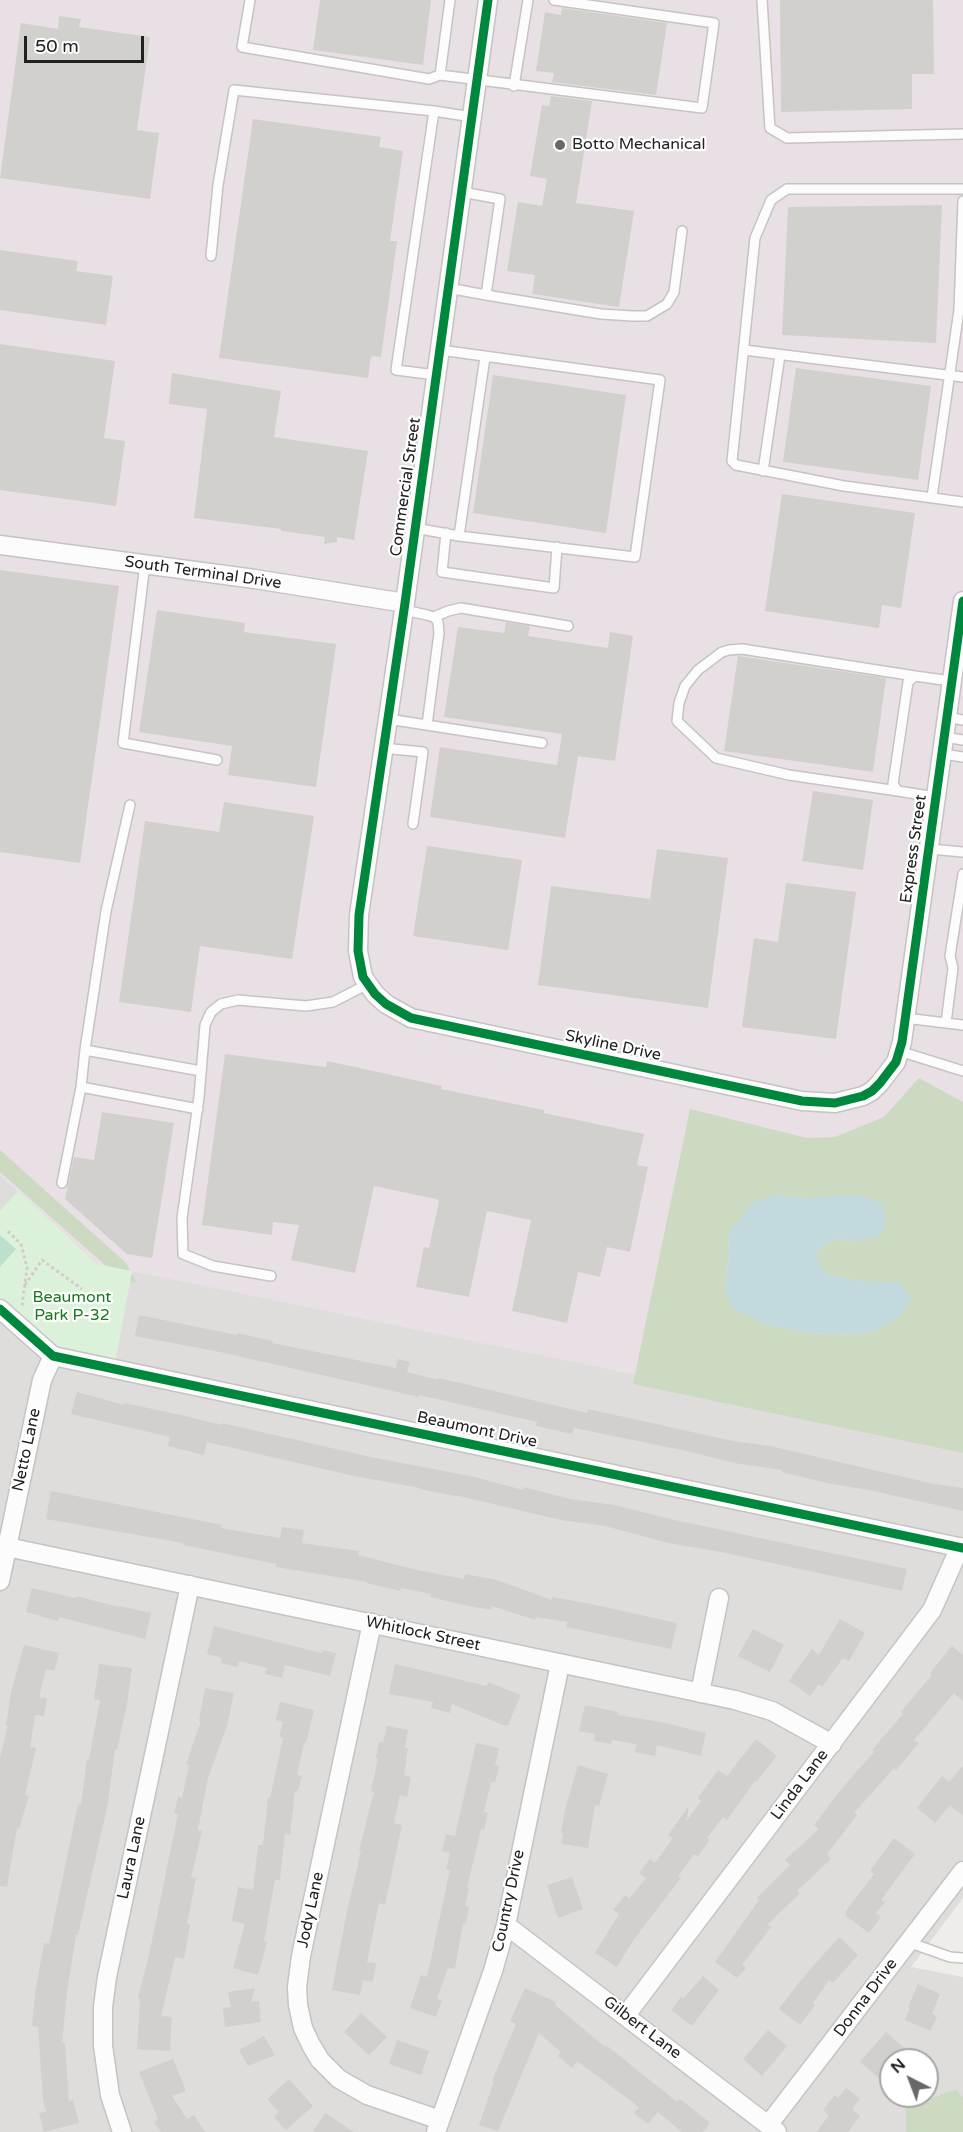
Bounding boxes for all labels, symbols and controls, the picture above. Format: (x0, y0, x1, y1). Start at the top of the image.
scale bar (27, 24, 147, 62)
text: 50 m (35, 35, 79, 57)
place label: Botto Mechanical (572, 135, 705, 155)
marker: Botto Mechanical (553, 138, 567, 152)
street label: Commercial Street (387, 416, 425, 558)
street label: South Terminal Drive (123, 552, 283, 594)
street label: Express Street (897, 794, 931, 904)
street label: Skyline Drive (563, 1026, 663, 1066)
park label: Beaumont Park P-32 (33, 1288, 111, 1326)
street label: Netto Lane (9, 1407, 45, 1493)
street label: Beaumont Drive (415, 1408, 539, 1452)
street label: Whitlock Street (364, 1612, 482, 1656)
street label: Linda Lane (767, 1746, 833, 1824)
street label: Laura Lane (114, 1815, 150, 1901)
street label: Country Drive (489, 1848, 529, 1954)
street label: Jody Lane (294, 1870, 328, 1950)
street label: Donna Drive (830, 1955, 902, 2041)
street label: Gilbert Lane (599, 1992, 685, 2064)
north arrow (879, 2048, 939, 2108)
text: N (887, 2054, 910, 2078)

